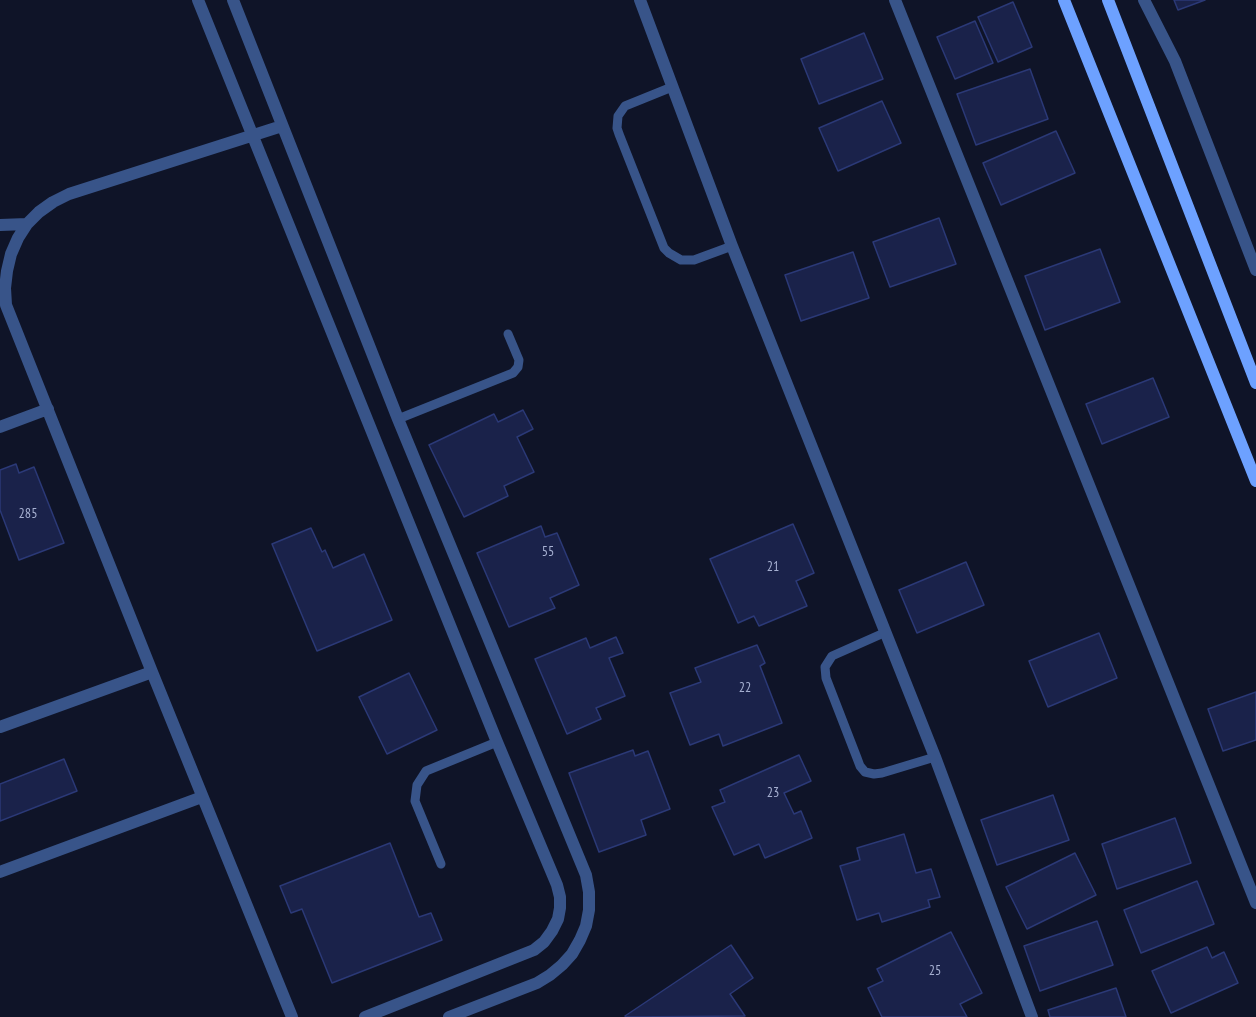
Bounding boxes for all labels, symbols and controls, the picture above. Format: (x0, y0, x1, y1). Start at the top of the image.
house number: 285 (19, 506, 37, 522)
house number: 55 (542, 544, 554, 560)
house number: 21 (767, 559, 779, 575)
house number: 22 (739, 680, 751, 696)
house number: 23 (767, 785, 779, 801)
house number: 25 (929, 963, 941, 979)

